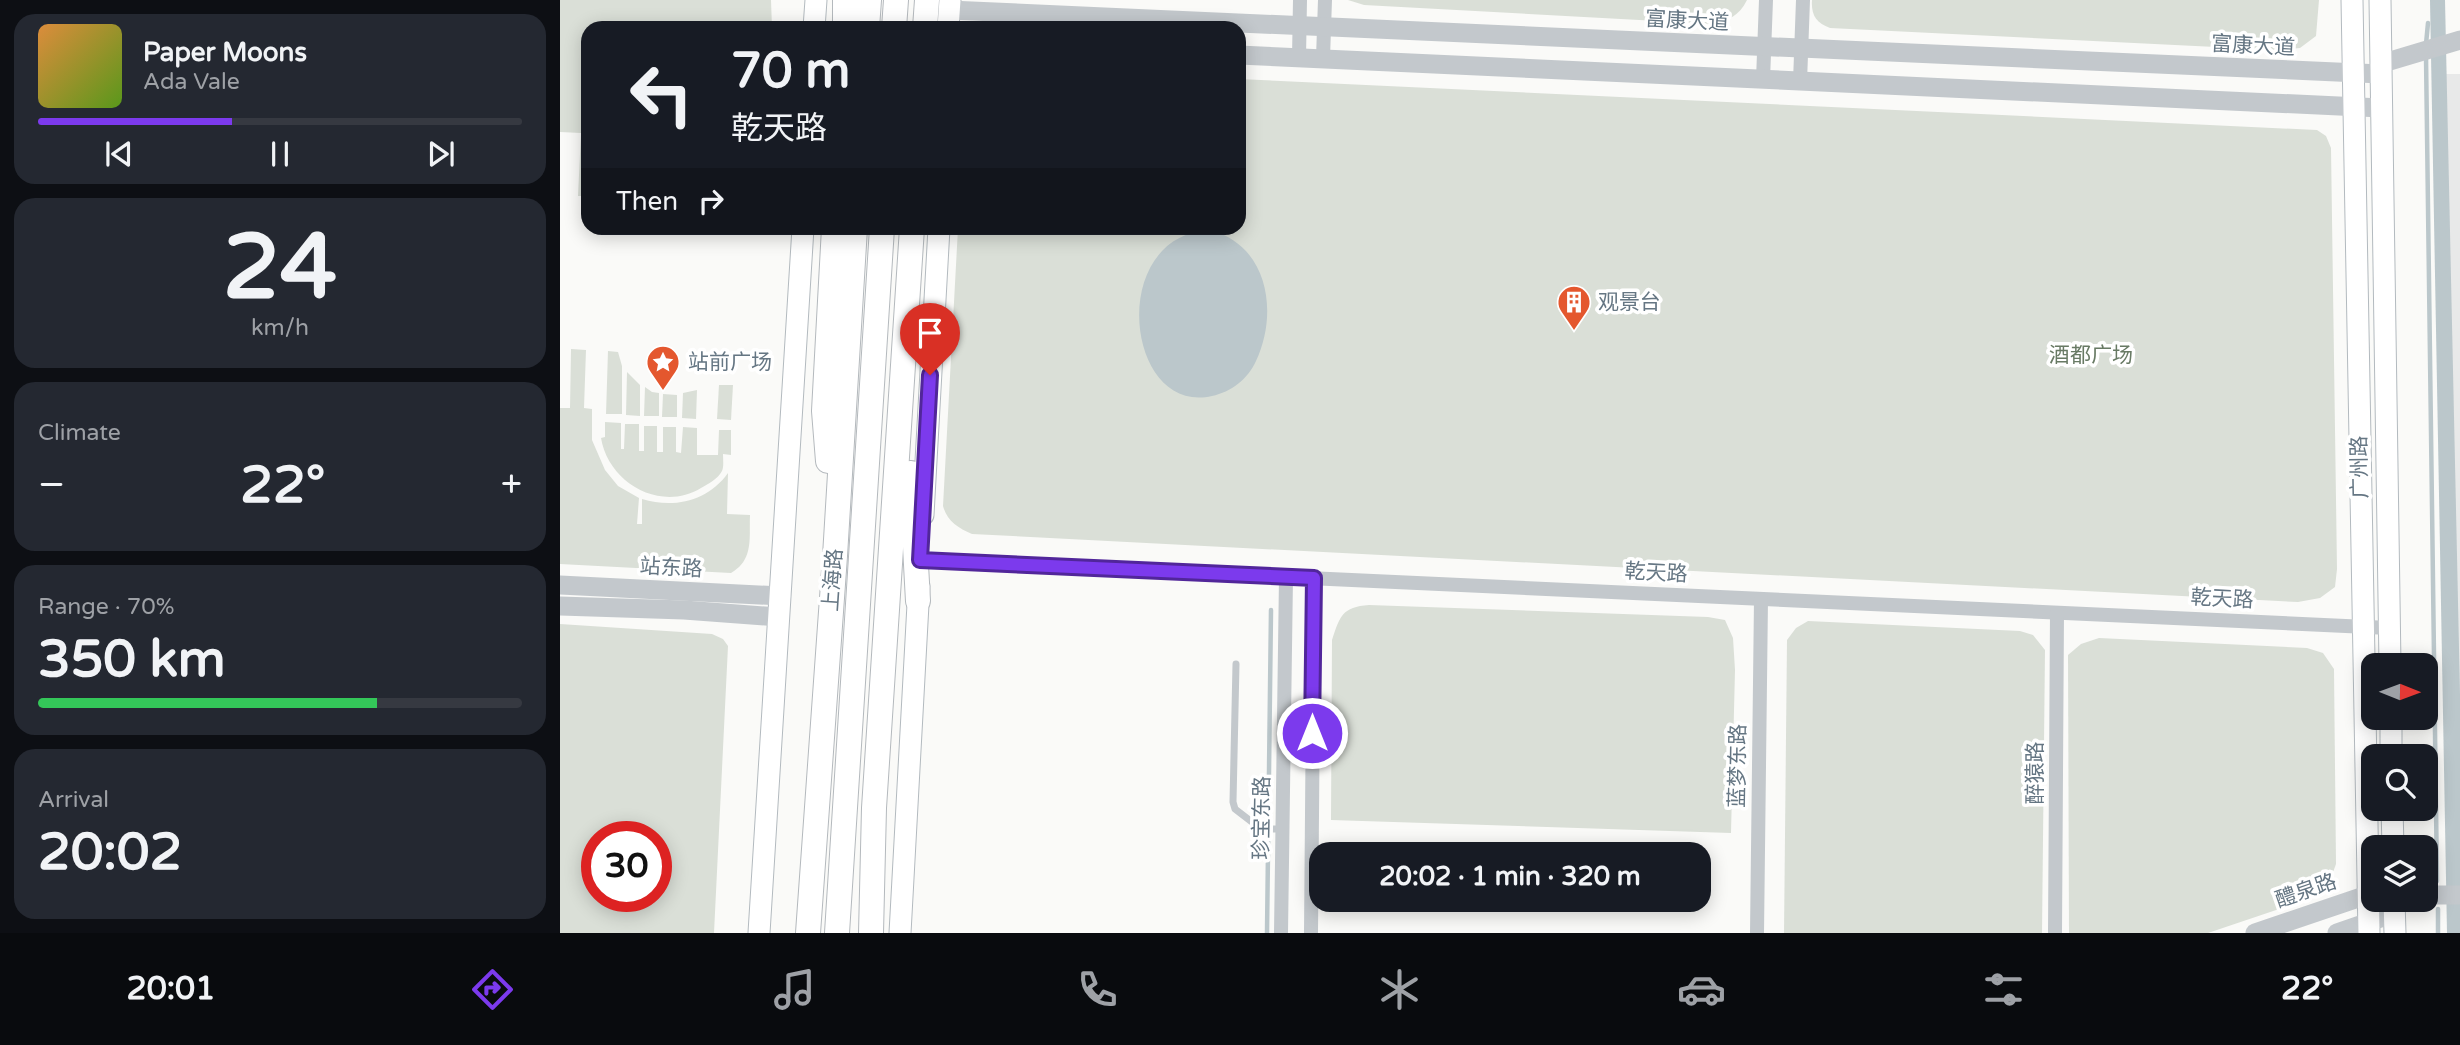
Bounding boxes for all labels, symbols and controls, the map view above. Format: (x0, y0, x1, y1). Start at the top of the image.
street label: 富康大道 (1644, 6, 1730, 36)
street label: 富康大道 (2210, 31, 2296, 61)
text: Paper Moons (143, 37, 307, 68)
text: 70 m (731, 42, 850, 101)
icon: left (616, 49, 707, 140)
text: Ada Vale (143, 68, 240, 96)
text: 乾天路 (731, 110, 827, 148)
icon: previous (100, 135, 138, 173)
icon: pause (261, 135, 299, 173)
icon: next (422, 135, 460, 173)
icon: right (692, 182, 730, 220)
text: Then (616, 186, 678, 217)
text: 24 (223, 213, 337, 323)
building icon: 观景台 (1555, 283, 1593, 332)
place label: 观景台 (1598, 290, 1661, 315)
pin (900, 303, 960, 375)
text: km/h (251, 314, 309, 342)
icon: arrive (911, 314, 949, 352)
place icon: 站前广场 (644, 343, 682, 392)
park label: 酒都广场 (2049, 343, 2133, 368)
place label: 站前广场 (688, 350, 772, 375)
text: Climate (38, 419, 121, 447)
street label: 广州路 (2347, 435, 2373, 499)
text: 22° (240, 454, 325, 517)
text: − (38, 462, 65, 508)
text: + (501, 462, 522, 508)
street label: 上海路 (818, 548, 848, 612)
street label: 站东路 (639, 554, 703, 582)
street label: 乾天路 (1624, 559, 1688, 587)
street label: 乾天路 (2190, 585, 2254, 613)
text: Range · 70% (38, 593, 174, 621)
text: 350 km (38, 628, 226, 691)
north arrow (2361, 653, 2438, 730)
map controls (2361, 653, 2438, 912)
position arrow (1275, 696, 1349, 770)
street label: 蓝梦东路 (1725, 724, 1751, 808)
street label: 醉猿路 (2023, 742, 2048, 805)
button: search (2361, 744, 2438, 821)
street label: 珍宝东路 (1249, 776, 1275, 860)
text: Arrival (38, 786, 109, 814)
text: 20:02 (38, 821, 182, 884)
speed limit sign: 30 (581, 821, 672, 912)
button: layers (2361, 835, 2438, 912)
text: 20:02 · 1 min · 320 m (1379, 861, 1641, 892)
street label: 醴泉路 (2272, 869, 2340, 913)
icon: directions (468, 965, 517, 1014)
icon: music (770, 965, 819, 1014)
icon: phone (1073, 965, 1122, 1014)
icon: climate (1375, 965, 1424, 1014)
icon: car (1677, 965, 1726, 1014)
icon: filters (1979, 965, 2028, 1014)
text: 20:01 (127, 970, 215, 1008)
text: 22° (2281, 970, 2333, 1008)

